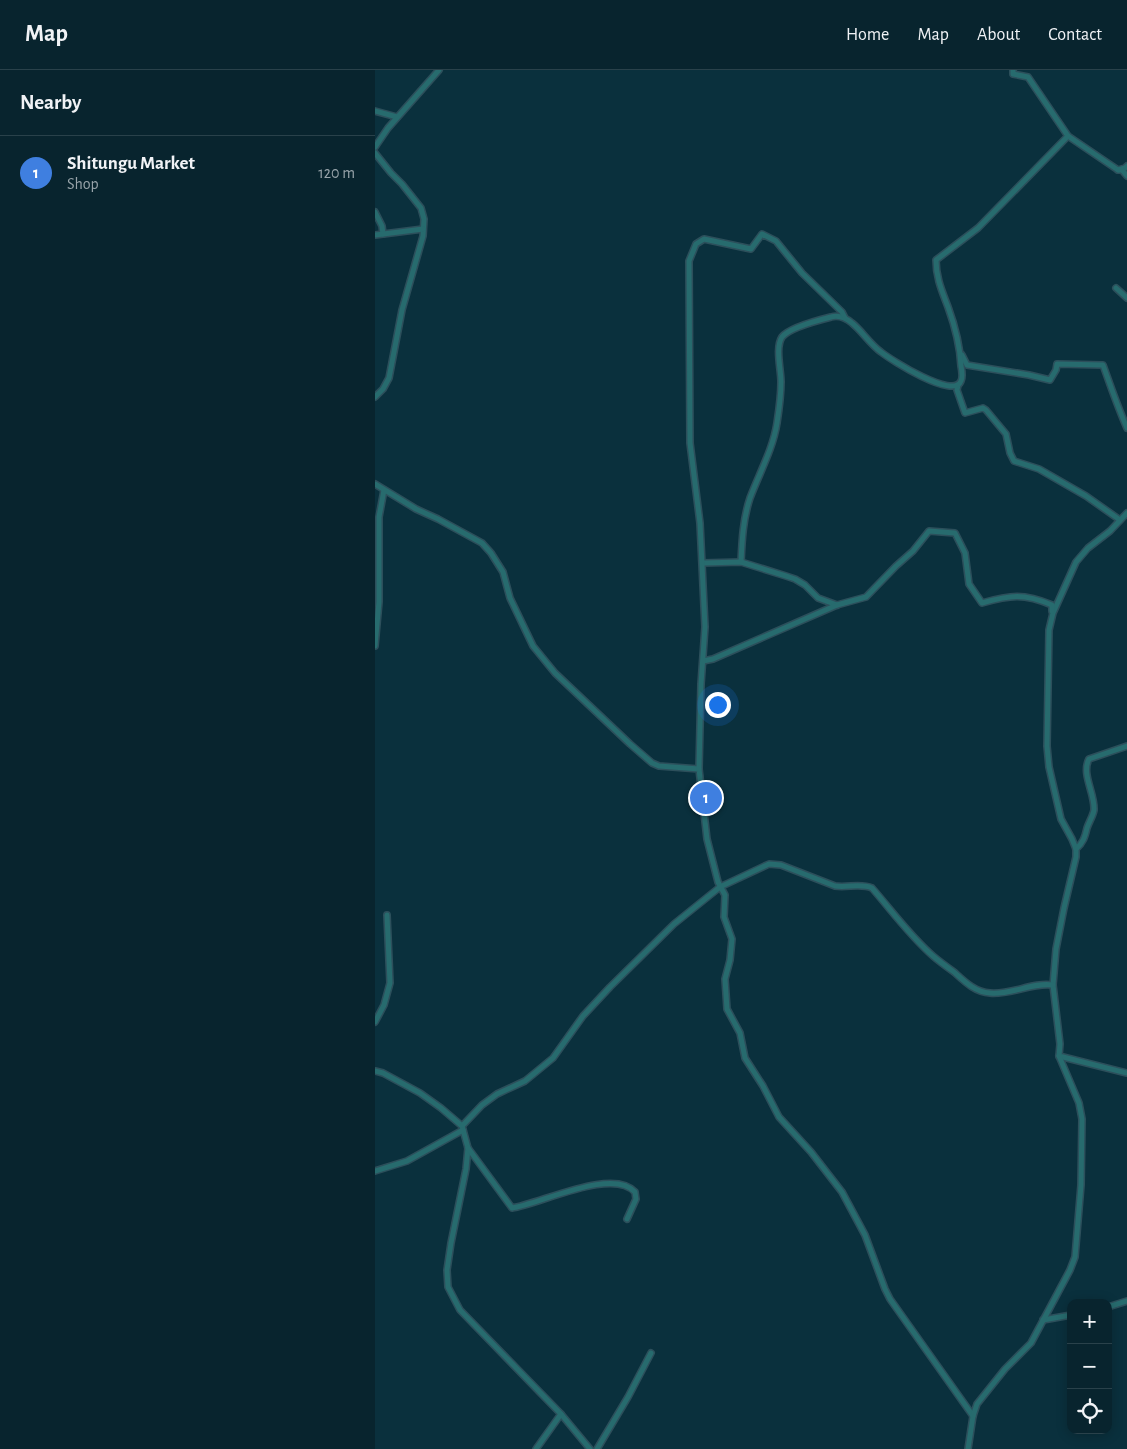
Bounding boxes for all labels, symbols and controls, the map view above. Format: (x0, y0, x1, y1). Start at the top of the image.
text: Map (25, 22, 68, 46)
text: Home (846, 26, 889, 44)
text: Map (917, 26, 949, 44)
text: About (977, 26, 1020, 44)
text: Contact (1048, 26, 1102, 44)
text: Nearby (20, 92, 81, 113)
text: Shitungu Market (67, 154, 195, 173)
text: 1 (33, 165, 39, 181)
text: 120 m (318, 165, 355, 181)
text: Shop (67, 176, 99, 192)
your location (705, 692, 731, 718)
pin: 1 (690, 779, 722, 817)
map controls (1067, 1299, 1112, 1434)
button: + (1067, 1299, 1112, 1344)
button: − (1067, 1344, 1112, 1389)
button: locate (1067, 1389, 1112, 1434)

